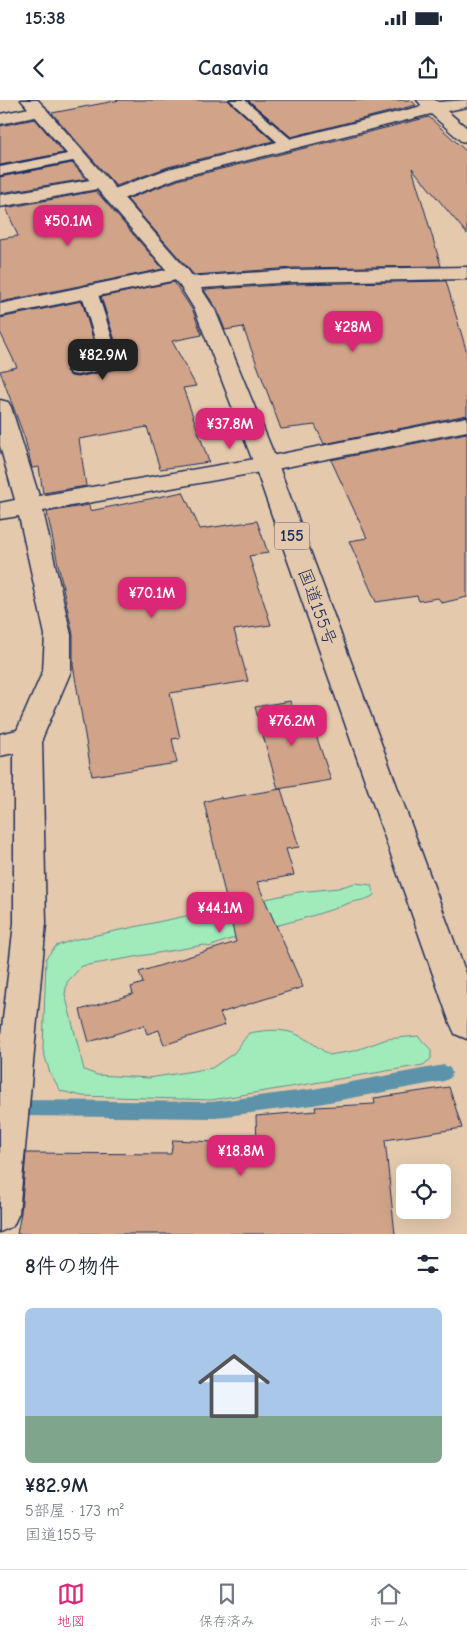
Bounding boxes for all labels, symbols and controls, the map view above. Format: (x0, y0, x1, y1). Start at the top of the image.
text: 15:38 (25, 7, 66, 29)
icon: back (25, 54, 53, 82)
icon: share (414, 54, 442, 82)
text: Casavia (198, 55, 269, 81)
pin: ¥50.1M (27, 204, 109, 247)
text: ¥50.1M (44, 212, 92, 230)
pin: ¥28M (323, 310, 383, 353)
text: ¥28M (335, 318, 371, 336)
pin: ¥82.9M (62, 338, 144, 381)
text: ¥82.9M (79, 346, 127, 364)
pin: ¥37.8M (189, 408, 271, 450)
text: ¥37.8M (207, 415, 253, 433)
road number: 155 (274, 522, 310, 550)
street label: 国道155号 (293, 566, 341, 648)
pin: ¥70.1M (111, 576, 193, 619)
text: ¥70.1M (129, 584, 175, 602)
pin: ¥76.2M (251, 704, 333, 747)
text: ¥76.2M (269, 712, 315, 730)
pin: ¥44.1M (179, 892, 261, 934)
text: ¥44.1M (198, 899, 242, 917)
pin: ¥18.8M (200, 1134, 282, 1177)
text: ¥18.8M (218, 1142, 264, 1160)
map controls (396, 1164, 451, 1219)
button: locate (396, 1164, 451, 1219)
icon: filters (414, 1250, 442, 1278)
text: 8件の物件 (25, 1254, 120, 1278)
icon: home (189, 1341, 279, 1431)
text: ¥82.9M (25, 1473, 88, 1497)
text: 5部屋 · 173 m² (25, 1502, 124, 1520)
text: 国道155号 (25, 1526, 97, 1544)
tab: 地図 (57, 1580, 85, 1630)
tab: 保存済み (199, 1580, 255, 1630)
tab: ホーム (369, 1580, 410, 1630)

